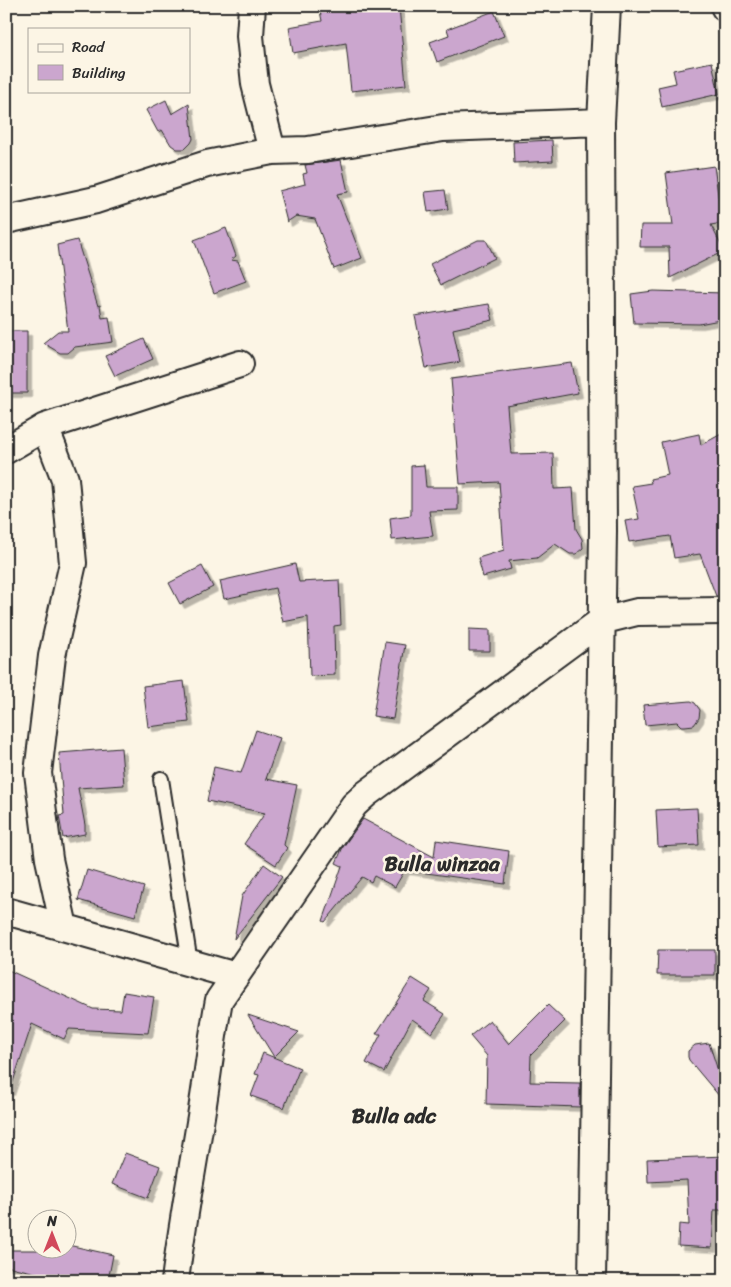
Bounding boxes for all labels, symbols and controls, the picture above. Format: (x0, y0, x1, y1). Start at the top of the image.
legend (28, 28, 190, 92)
text: Road (72, 34, 105, 60)
text: Building (72, 60, 126, 86)
district label: Bulla winzaa (384, 845, 501, 883)
district label: Bulla adc (352, 1097, 437, 1135)
text: N (46, 1209, 57, 1234)
north arrow (28, 1210, 78, 1260)

